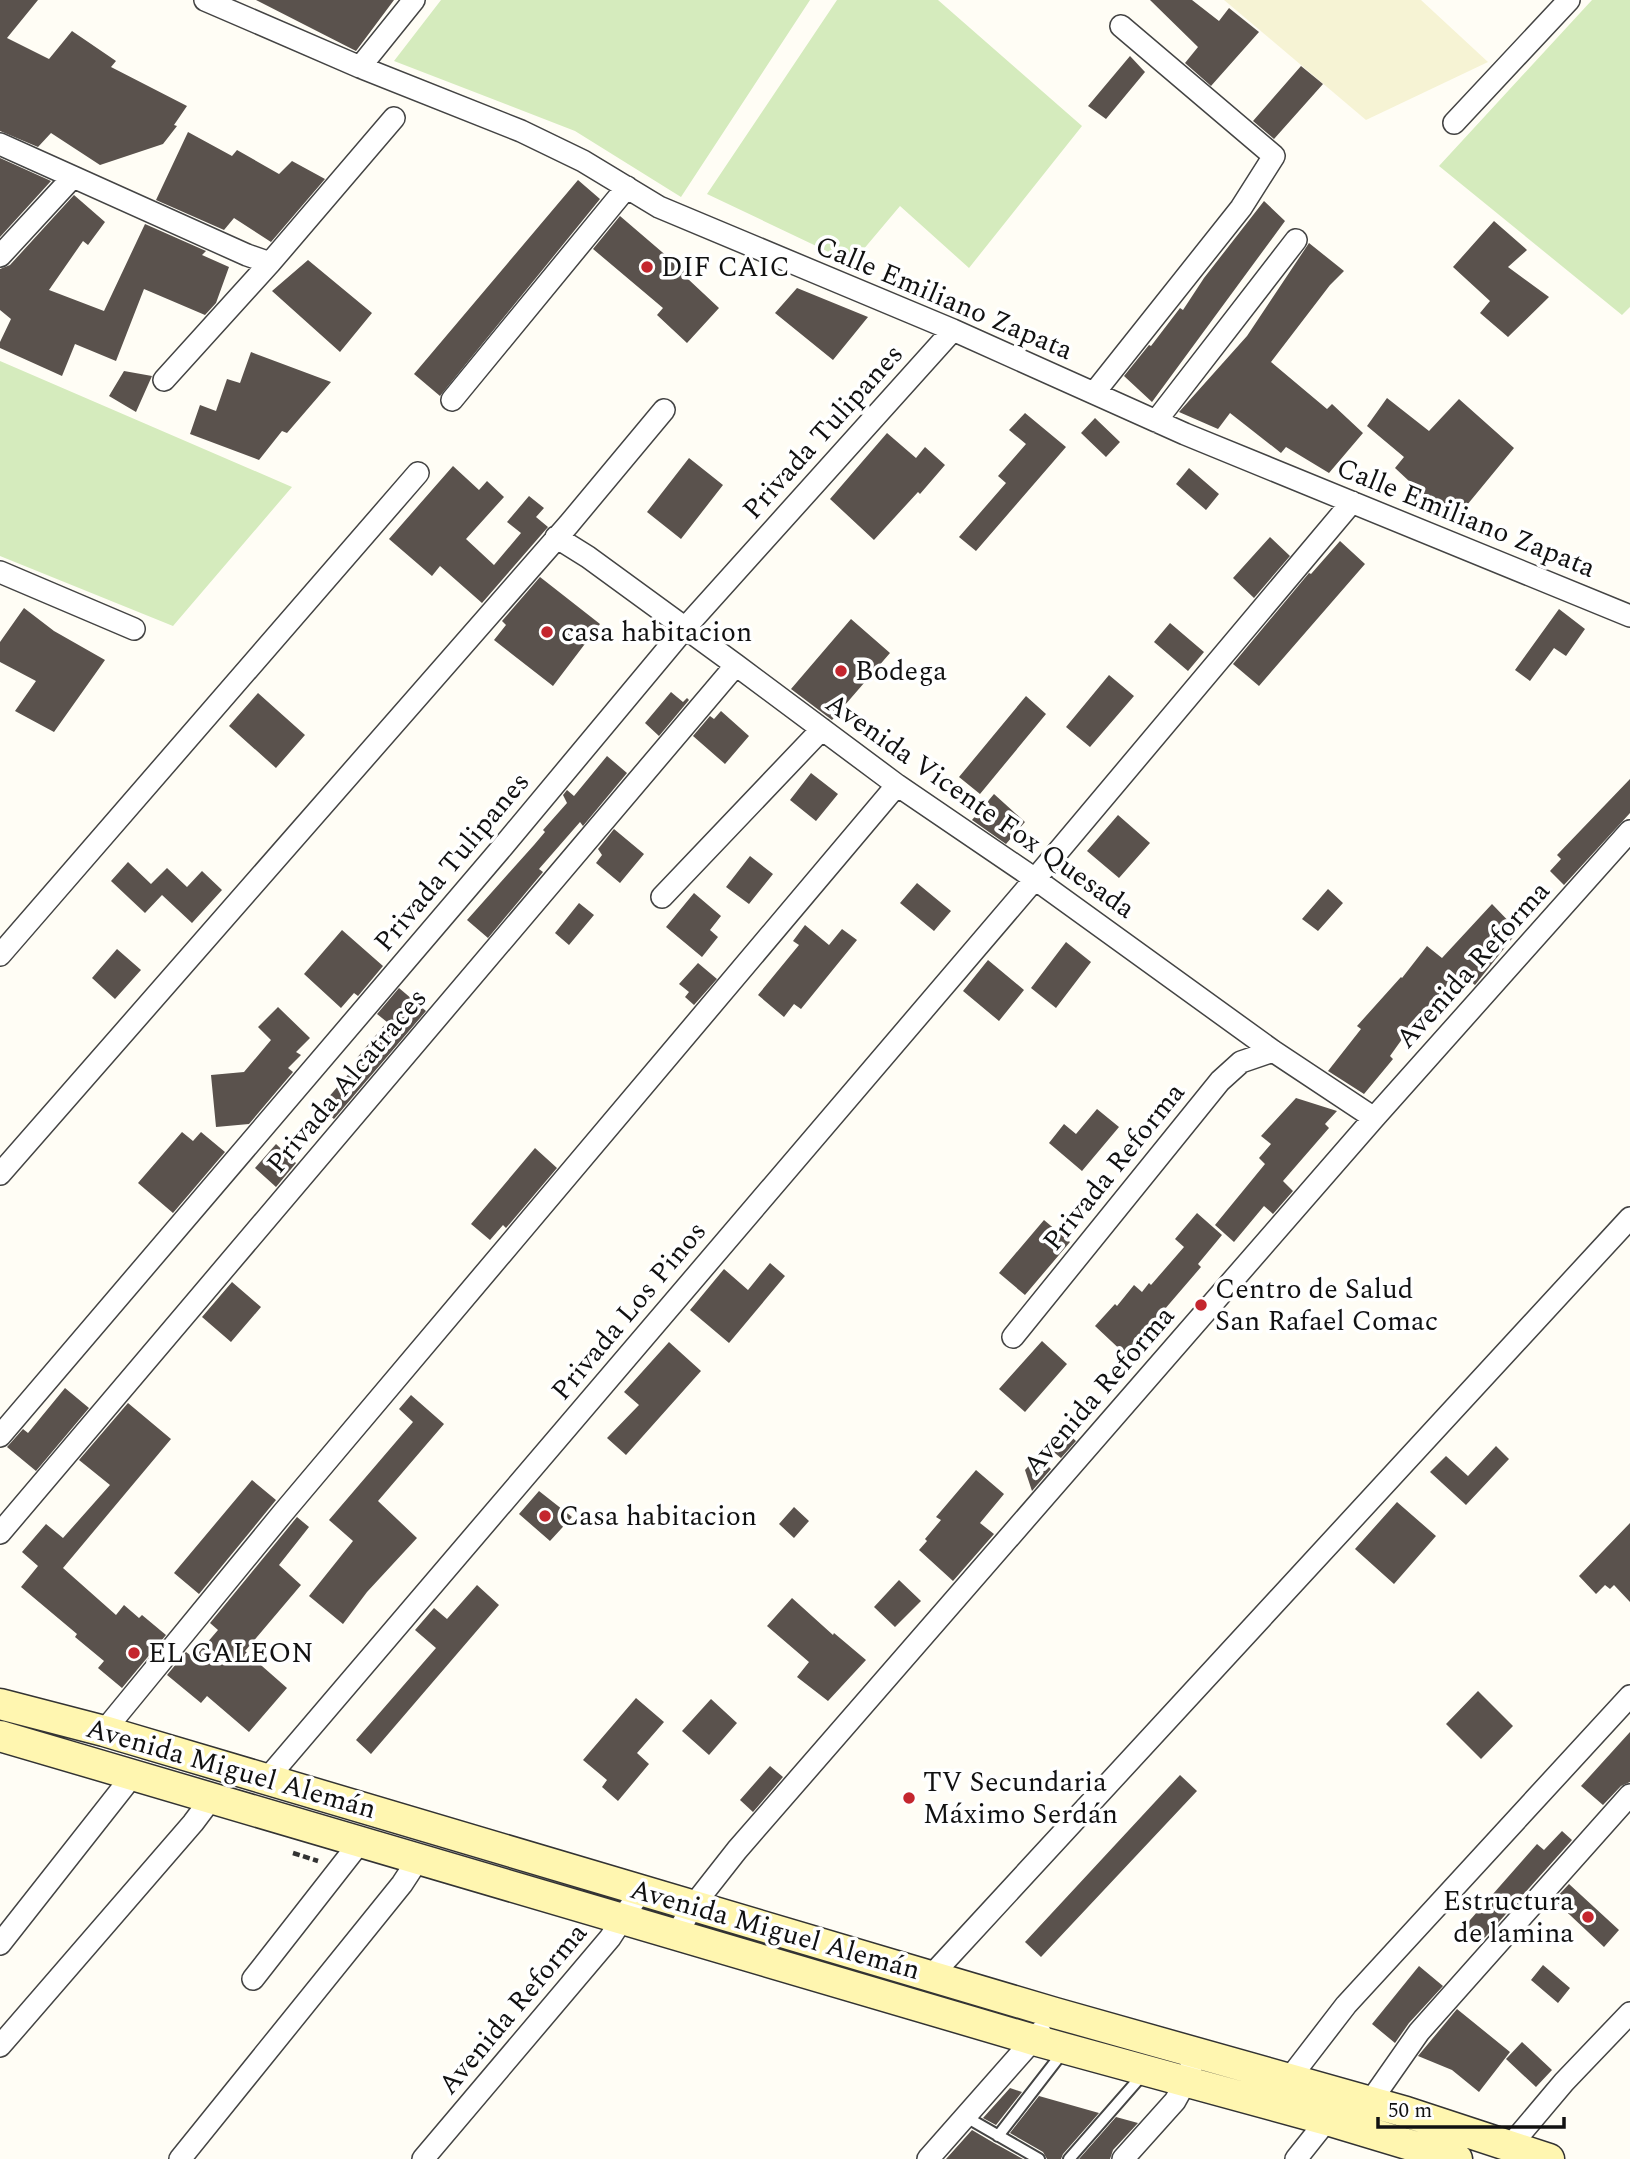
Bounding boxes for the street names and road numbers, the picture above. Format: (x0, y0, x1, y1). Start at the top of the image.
street label: Calle Emiliano Zapata (809, 224, 1080, 372)
street label: Privada Tulipanes (732, 334, 914, 530)
street label: Calle Emiliano Zapata (1330, 446, 1602, 590)
street label: Avenida Vicente Fox Quesada (816, 682, 1144, 930)
street label: Privada Tulipanes (364, 762, 540, 962)
street label: Avenida Reforma (1386, 871, 1561, 1059)
street label: Privada Alcatraces (256, 979, 438, 1183)
street label: Privada Reforma (1032, 1073, 1196, 1261)
street label: Privada Los Pinos (541, 1212, 717, 1410)
street label: Avenida Reforma (1013, 1296, 1186, 1486)
street label: Avenida Miguel Alemán (81, 1707, 381, 1831)
street label: Avenida Miguel Alemán (625, 1868, 925, 1992)
street label: Avenida Reforma (428, 1913, 598, 2105)

